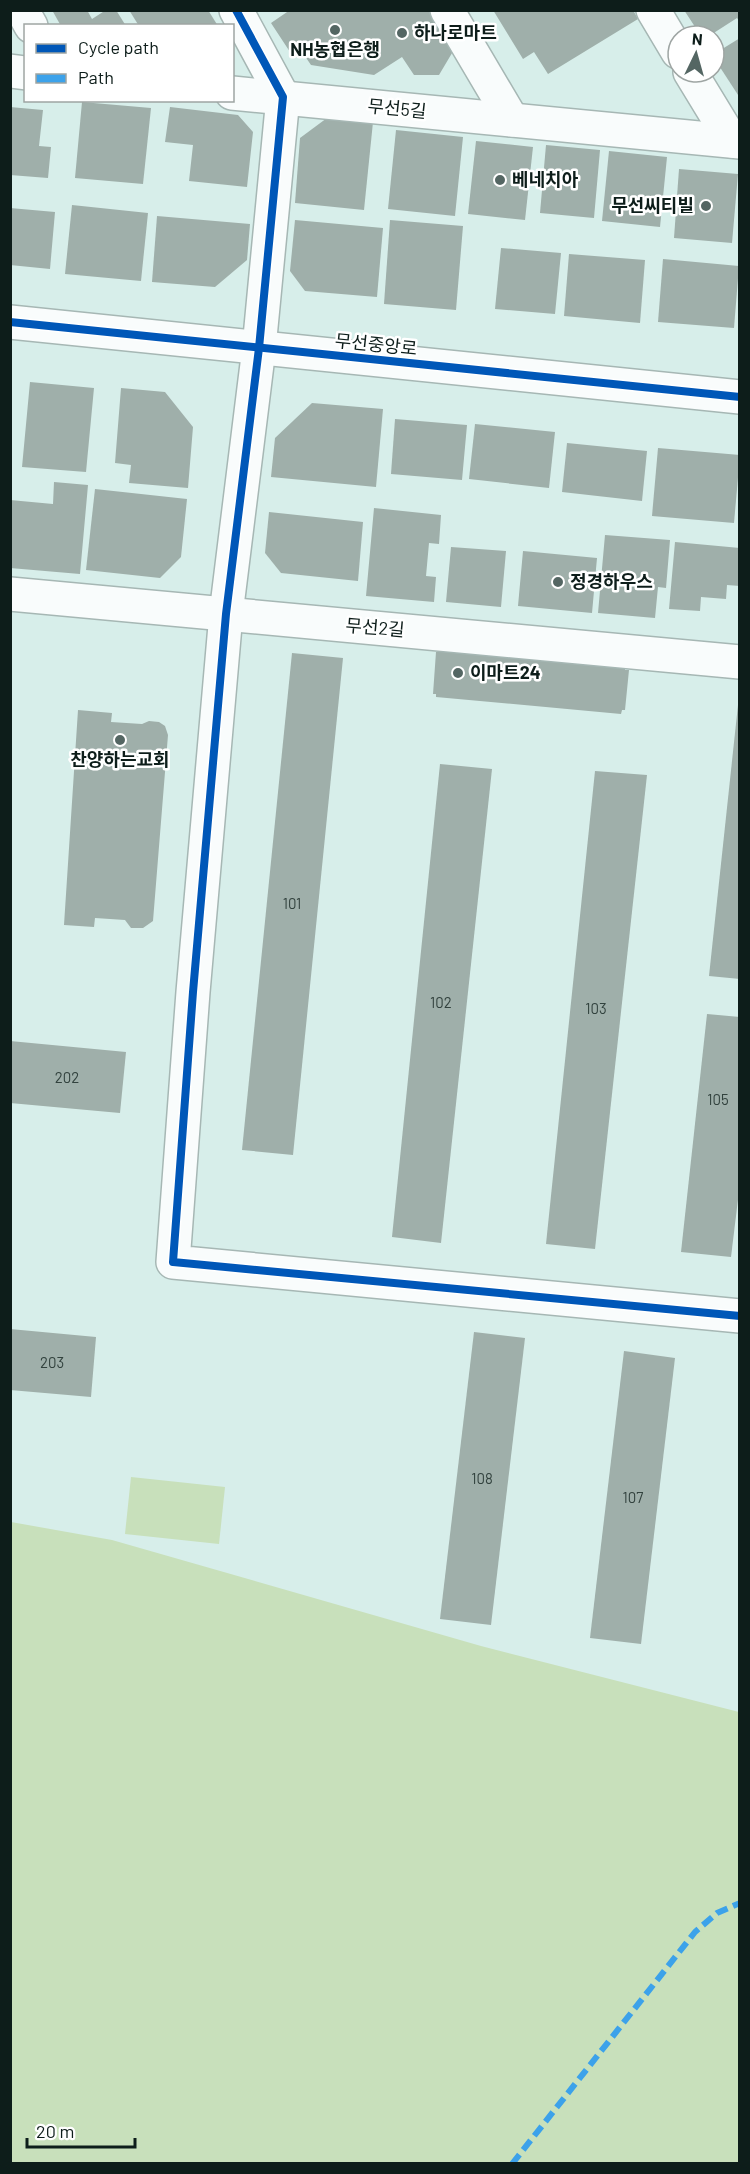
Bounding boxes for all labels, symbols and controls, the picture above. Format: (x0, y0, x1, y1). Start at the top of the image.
place label: 하나로마트 (414, 21, 497, 43)
marker: NH농협은행 (328, 23, 342, 37)
legend (24, 24, 234, 102)
north arrow (666, 24, 726, 84)
marker: 하나로마트 (395, 26, 409, 40)
text: N (691, 29, 703, 48)
text: Cycle path (78, 36, 159, 58)
place label: NH농협은행 (290, 38, 380, 60)
text: Path (78, 66, 114, 88)
street label: 무선5길 (367, 94, 428, 122)
place label: 베네치아 (512, 168, 579, 190)
marker: 베네치아 (493, 173, 507, 187)
place label: 무선씨티빌 (611, 194, 694, 216)
marker: 무선씨티빌 (699, 199, 713, 213)
street label: 무선중앙로 (334, 329, 418, 359)
place label: 정경하우스 (570, 570, 653, 592)
marker: 정경하우스 (551, 575, 565, 589)
street label: 무선2길 (345, 613, 406, 641)
place label: 이마트24 (470, 661, 541, 683)
marker: 이마트24 (451, 666, 465, 680)
marker: 찬양하는교회 (113, 733, 127, 747)
place label: 찬양하는교회 (70, 748, 170, 770)
house number: 101 (283, 894, 301, 912)
house number: 102 (430, 993, 452, 1011)
house number: 103 (585, 999, 607, 1017)
house number: 202 (55, 1068, 79, 1086)
house number: 105 (707, 1090, 729, 1108)
house number: 203 (40, 1353, 64, 1371)
house number: 108 (471, 1469, 493, 1487)
house number: 107 (623, 1488, 643, 1506)
scale bar (27, 2111, 135, 2149)
text: 20 m (36, 2120, 74, 2142)

